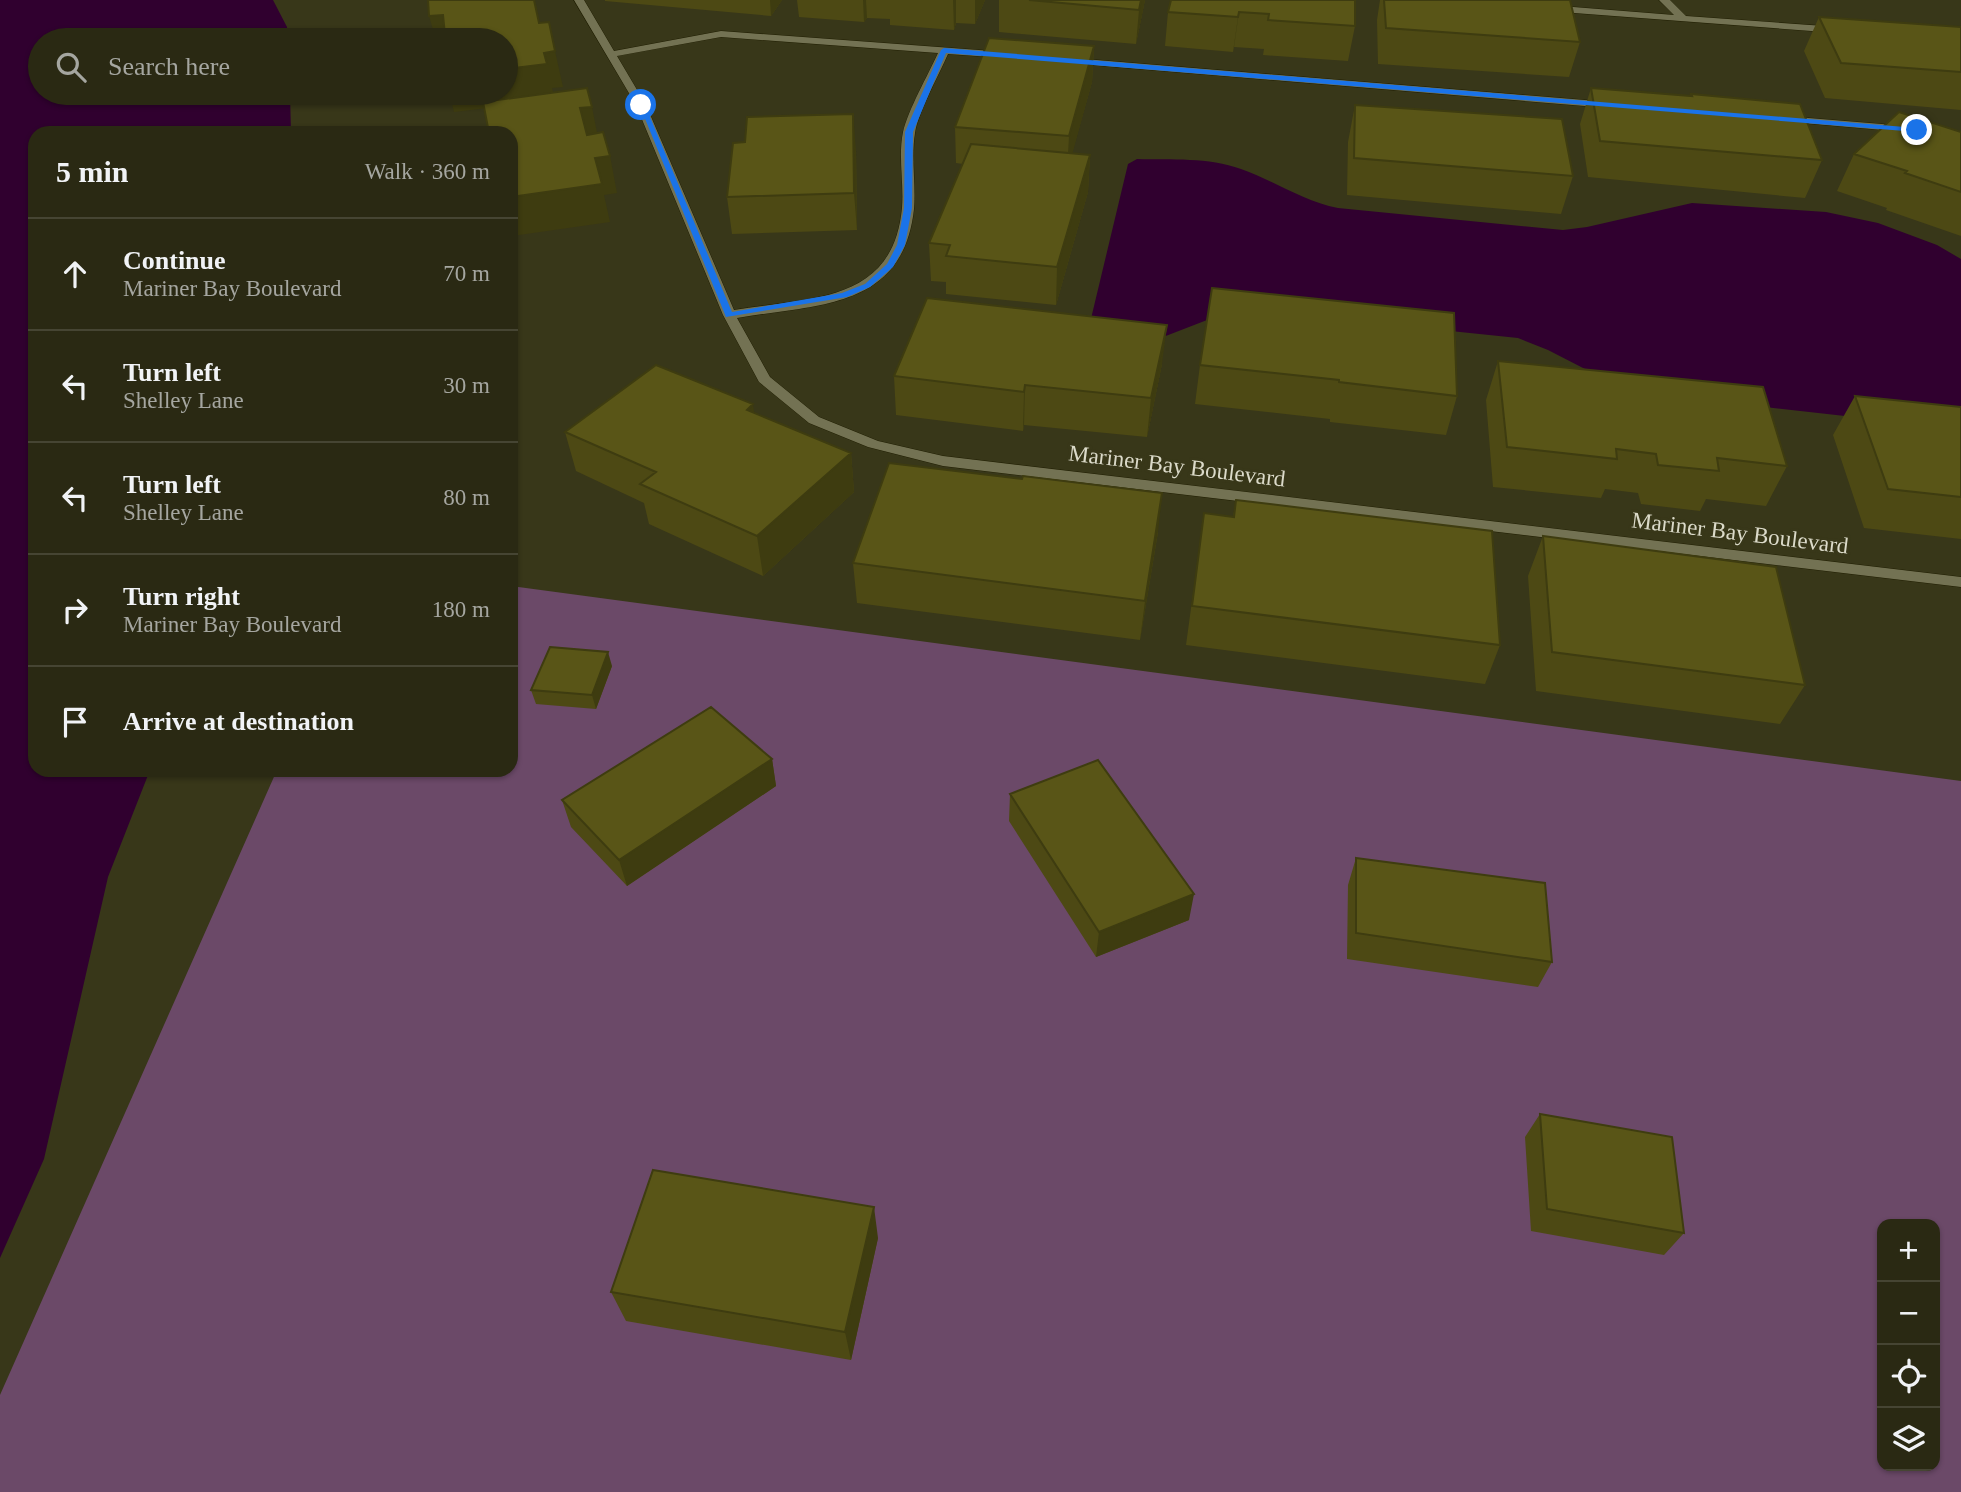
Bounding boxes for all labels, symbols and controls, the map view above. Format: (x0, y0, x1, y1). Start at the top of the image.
search box (28, 28, 518, 105)
icon: search (52, 48, 90, 86)
text: Search here (108, 52, 230, 81)
route start (625, 89, 656, 120)
route end (1901, 114, 1932, 145)
text: 5 min (56, 155, 129, 188)
text: Walk · 360 m (365, 159, 490, 184)
text: Continue (123, 246, 226, 275)
icon: ahead (56, 255, 94, 293)
text: 70 m (443, 261, 490, 286)
text: Mariner Bay Boulevard (123, 276, 341, 301)
text: Turn left (123, 358, 221, 387)
icon: left (56, 367, 94, 405)
text: 30 m (443, 373, 490, 398)
text: Shelley Lane (123, 388, 244, 413)
street label: Mariner Bay Boulevard (1067, 440, 1287, 492)
text: Turn left (123, 470, 221, 499)
icon: left (56, 479, 94, 517)
text: 80 m (443, 485, 490, 510)
text: Shelley Lane (123, 500, 244, 525)
street label: Mariner Bay Boulevard (1630, 507, 1850, 559)
text: Turn right (123, 582, 240, 611)
icon: right (56, 591, 94, 629)
text: 180 m (432, 597, 490, 622)
text: Mariner Bay Boulevard (123, 612, 341, 637)
icon: arrive (56, 703, 94, 741)
text: Arrive at destination (123, 707, 354, 736)
map controls (1877, 1219, 1940, 1471)
button: + (1877, 1219, 1940, 1282)
button: − (1877, 1282, 1940, 1345)
button: locate (1877, 1345, 1940, 1408)
button: layers (1877, 1408, 1940, 1471)

